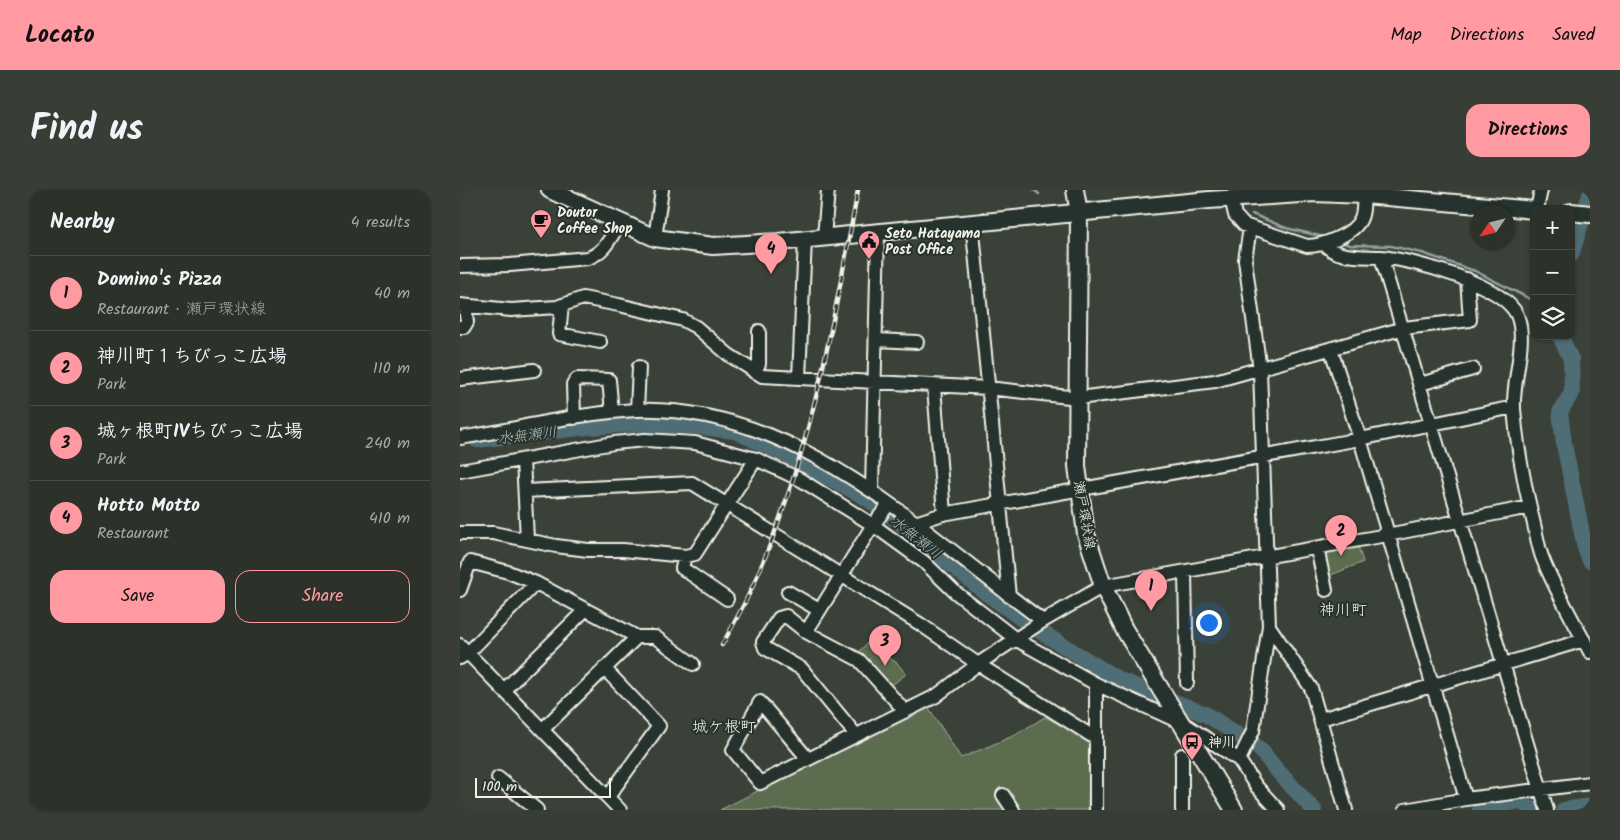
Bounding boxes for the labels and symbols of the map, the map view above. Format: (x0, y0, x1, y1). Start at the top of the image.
place label: Doutor Coffee Shop (557, 202, 633, 240)
north arrow (1470, 205, 1515, 250)
cafe icon: Doutor Coffee Shop (529, 208, 553, 239)
place label: Seto Hatayama Post Office (885, 223, 980, 261)
public building icon: Seto Hatayama Post Office (857, 229, 881, 260)
pin: 4 (755, 233, 787, 274)
water label: 水無瀬川 (496, 420, 558, 452)
street label: 瀬戸環状線 (1067, 479, 1101, 552)
water label: 水無瀬川 (884, 510, 946, 566)
pin: 2 (1325, 515, 1357, 556)
pin: 1 (1135, 570, 1167, 611)
district label: 神川町 (1319, 598, 1367, 623)
your location (1196, 610, 1222, 636)
pin: 3 (869, 625, 901, 666)
district label: 城ケ根町 (692, 715, 756, 740)
bus stop icon: 神川 (1180, 730, 1204, 761)
place label: 神川 (1208, 732, 1236, 754)
scale bar (475, 775, 611, 798)

